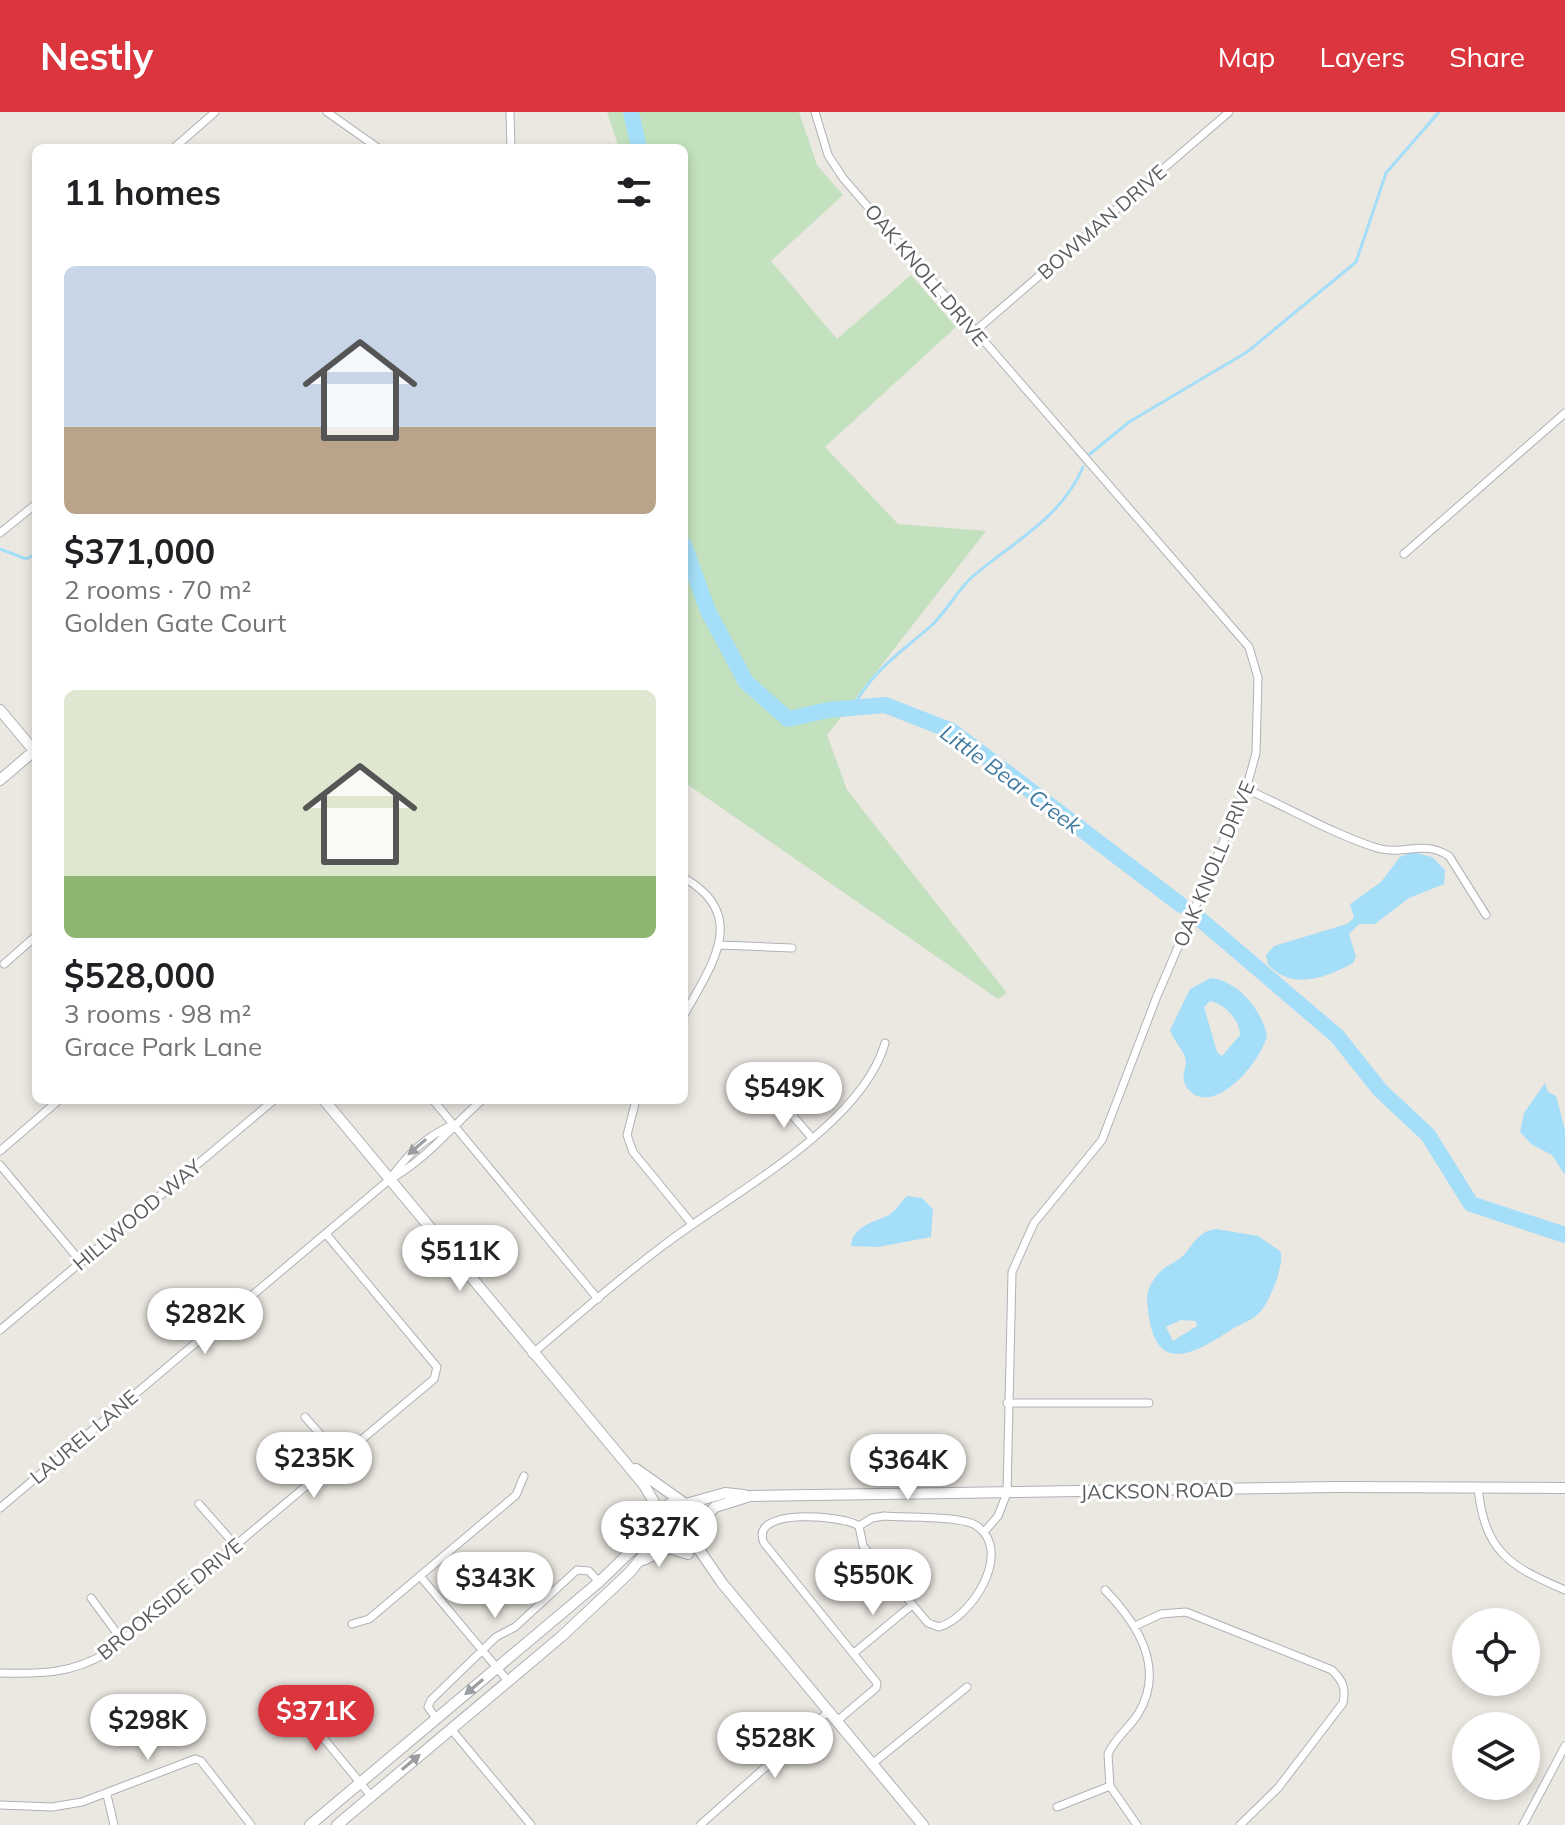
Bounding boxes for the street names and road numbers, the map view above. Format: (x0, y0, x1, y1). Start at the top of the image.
street label: BOWMAN DRIVE (1032, 159, 1171, 284)
street label: OAK KNOLL DRIVE (860, 199, 993, 351)
street label: OAK KNOLL DRIVE (1167, 777, 1260, 950)
street label: HILLWOOD WAY (67, 1153, 207, 1276)
street label: LAUREL LANE (25, 1384, 143, 1489)
street label: JACKSON ROAD (1080, 1477, 1234, 1504)
street label: BROOKSIDE DRIVE (92, 1532, 247, 1665)

